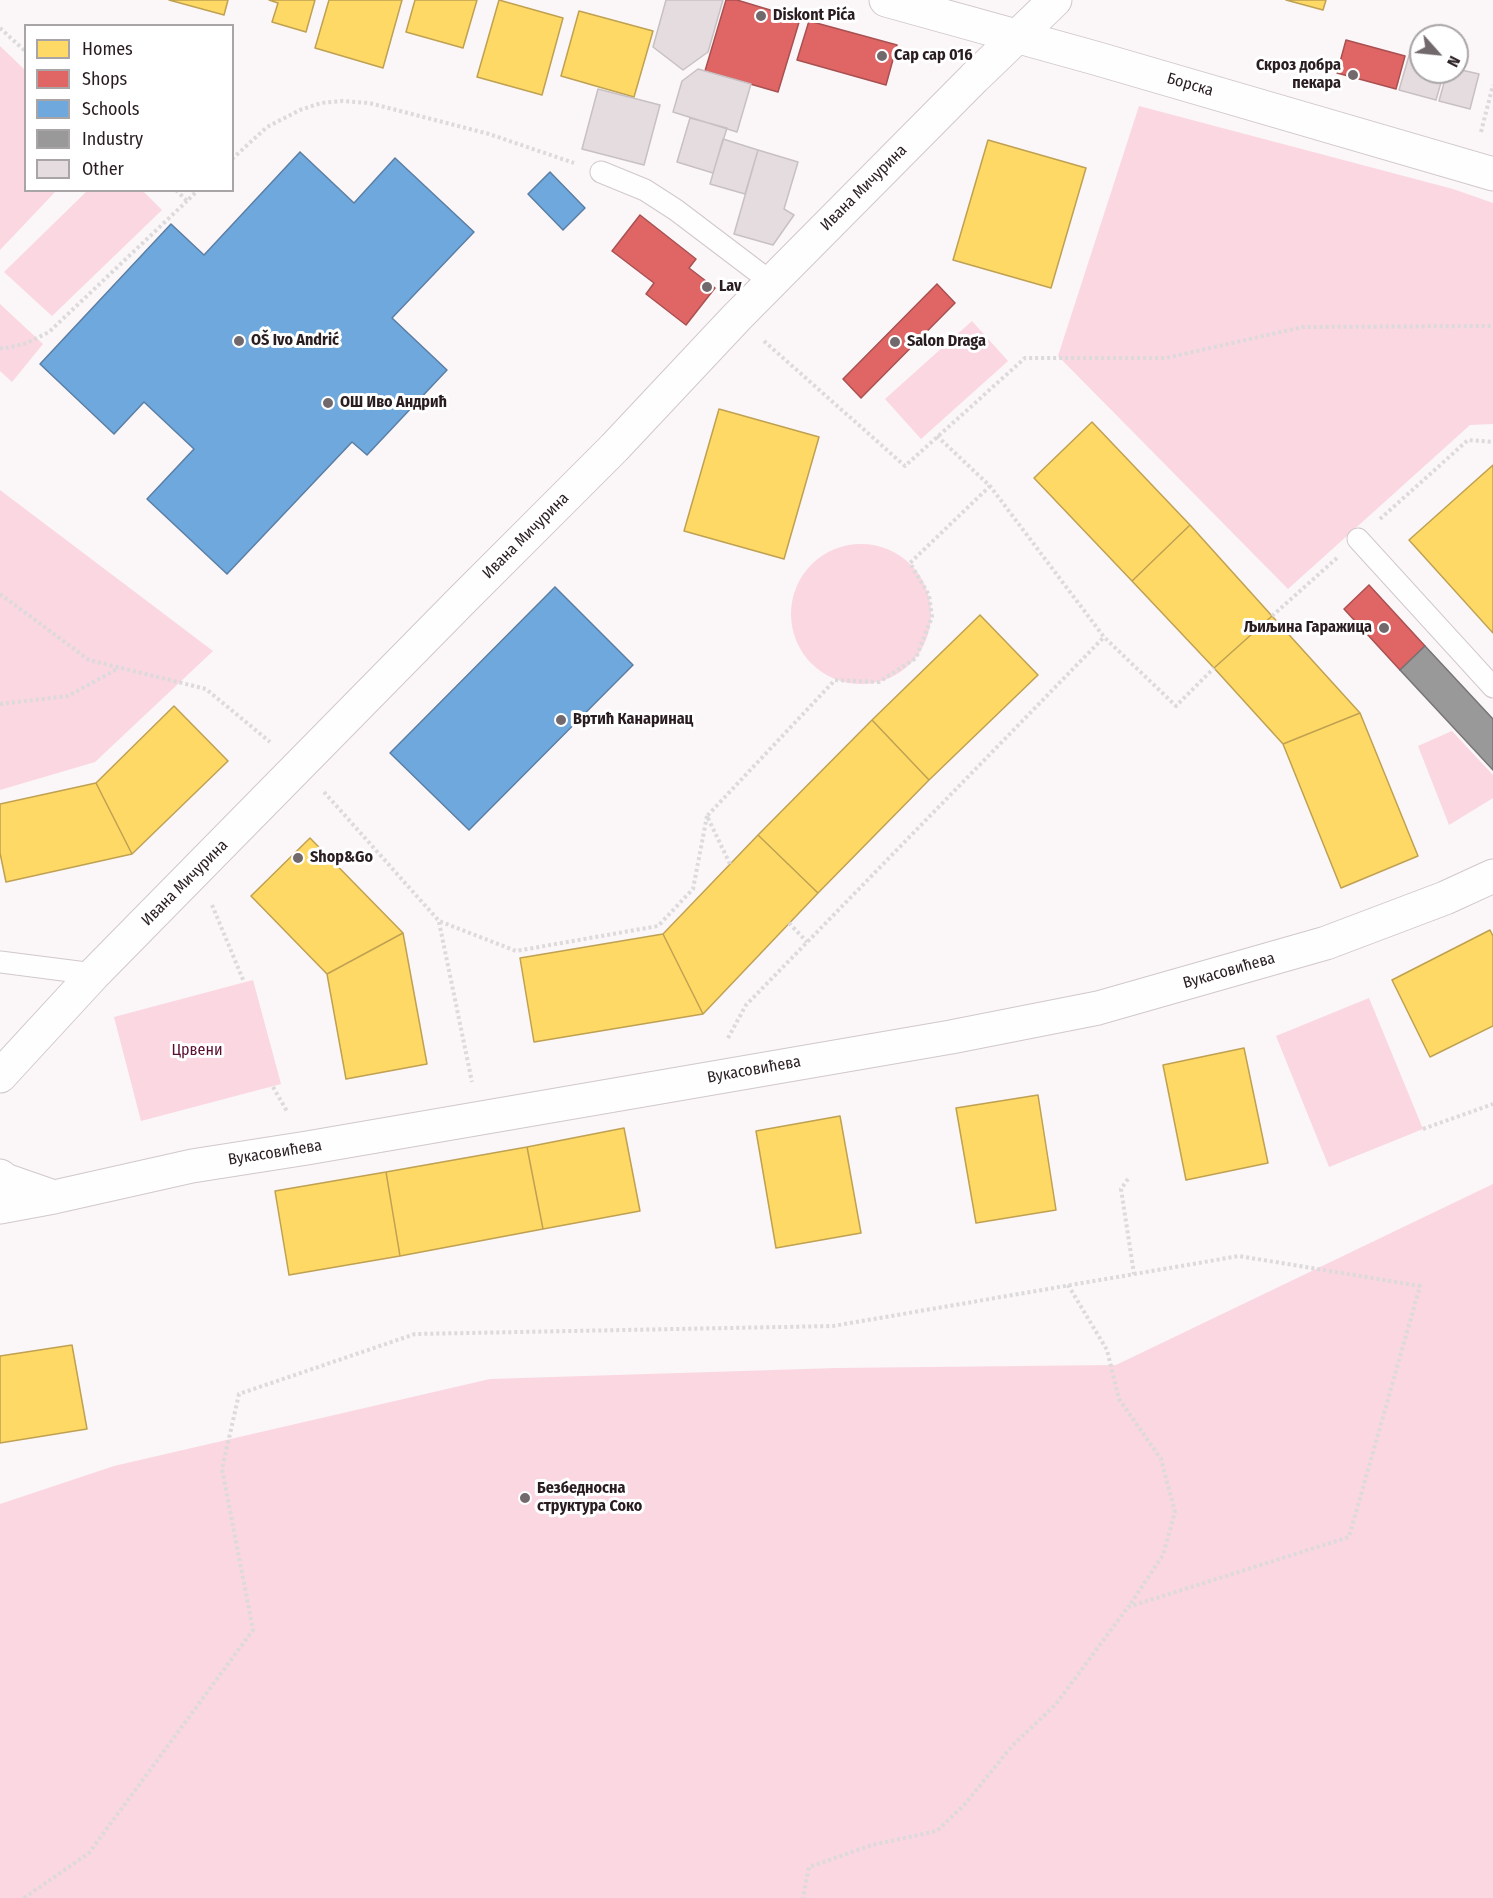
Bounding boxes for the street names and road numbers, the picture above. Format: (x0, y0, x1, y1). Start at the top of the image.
street label: Борска (1165, 69, 1215, 101)
street label: Ивана Мичурина (817, 141, 911, 235)
street label: Ивана Мичурина (479, 489, 573, 583)
street label: Ивана Мичурина (138, 836, 232, 930)
street label: Вукасовићева (1181, 949, 1277, 993)
street label: Вукасовићева (706, 1052, 802, 1088)
street label: Вукасовићева (227, 1136, 323, 1170)

